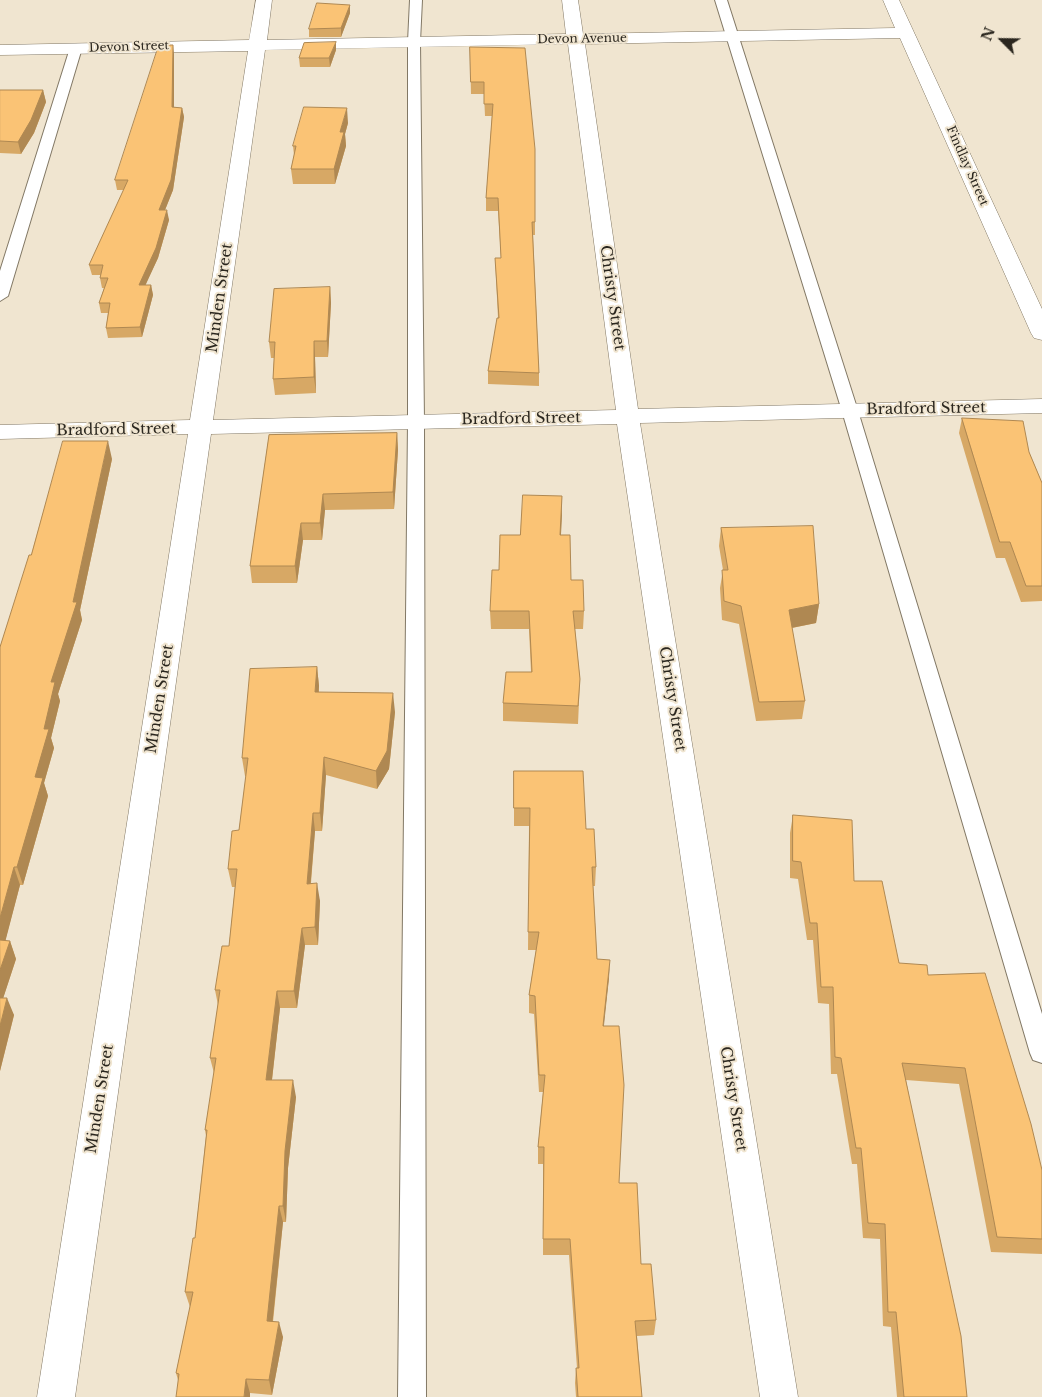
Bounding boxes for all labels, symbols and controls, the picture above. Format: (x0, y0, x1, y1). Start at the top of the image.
north arrow (977, 15, 1027, 65)
text: N (977, 25, 999, 44)
street label: Devon Avenue (537, 31, 627, 47)
street label: Devon Street (89, 38, 169, 56)
street label: Findlay Street (943, 124, 991, 208)
street label: Minden Street (203, 242, 237, 354)
street label: Christy Street (596, 244, 628, 352)
street label: Bradford Street (866, 399, 986, 419)
street label: Bradford Street (461, 409, 581, 429)
street label: Bradford Street (56, 420, 176, 440)
street label: Minden Street (142, 643, 178, 755)
street label: Christy Street (655, 645, 689, 753)
street label: Minden Street (82, 1043, 118, 1155)
street label: Christy Street (716, 1045, 750, 1153)

